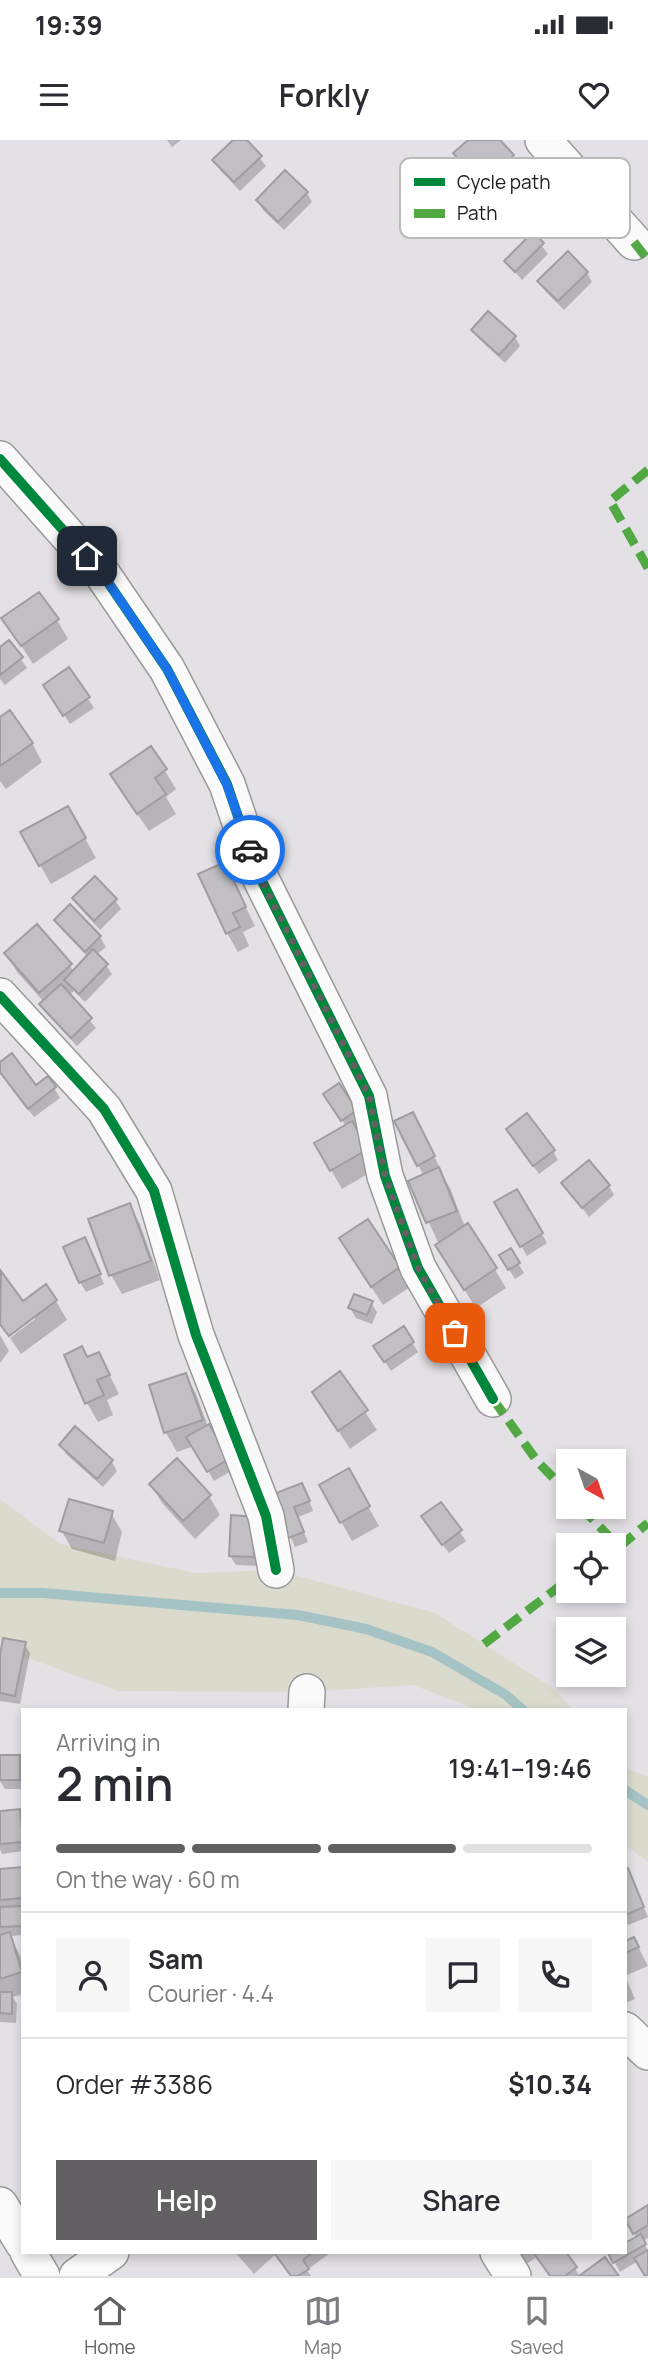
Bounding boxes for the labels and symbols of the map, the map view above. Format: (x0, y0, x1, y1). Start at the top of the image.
legend (400, 158, 630, 238)
text: Cycle path (457, 169, 551, 195)
text: Path (457, 200, 497, 226)
pin (57, 526, 117, 586)
courier (215, 815, 285, 885)
pin (425, 1303, 485, 1363)
north arrow (556, 1449, 626, 1519)

